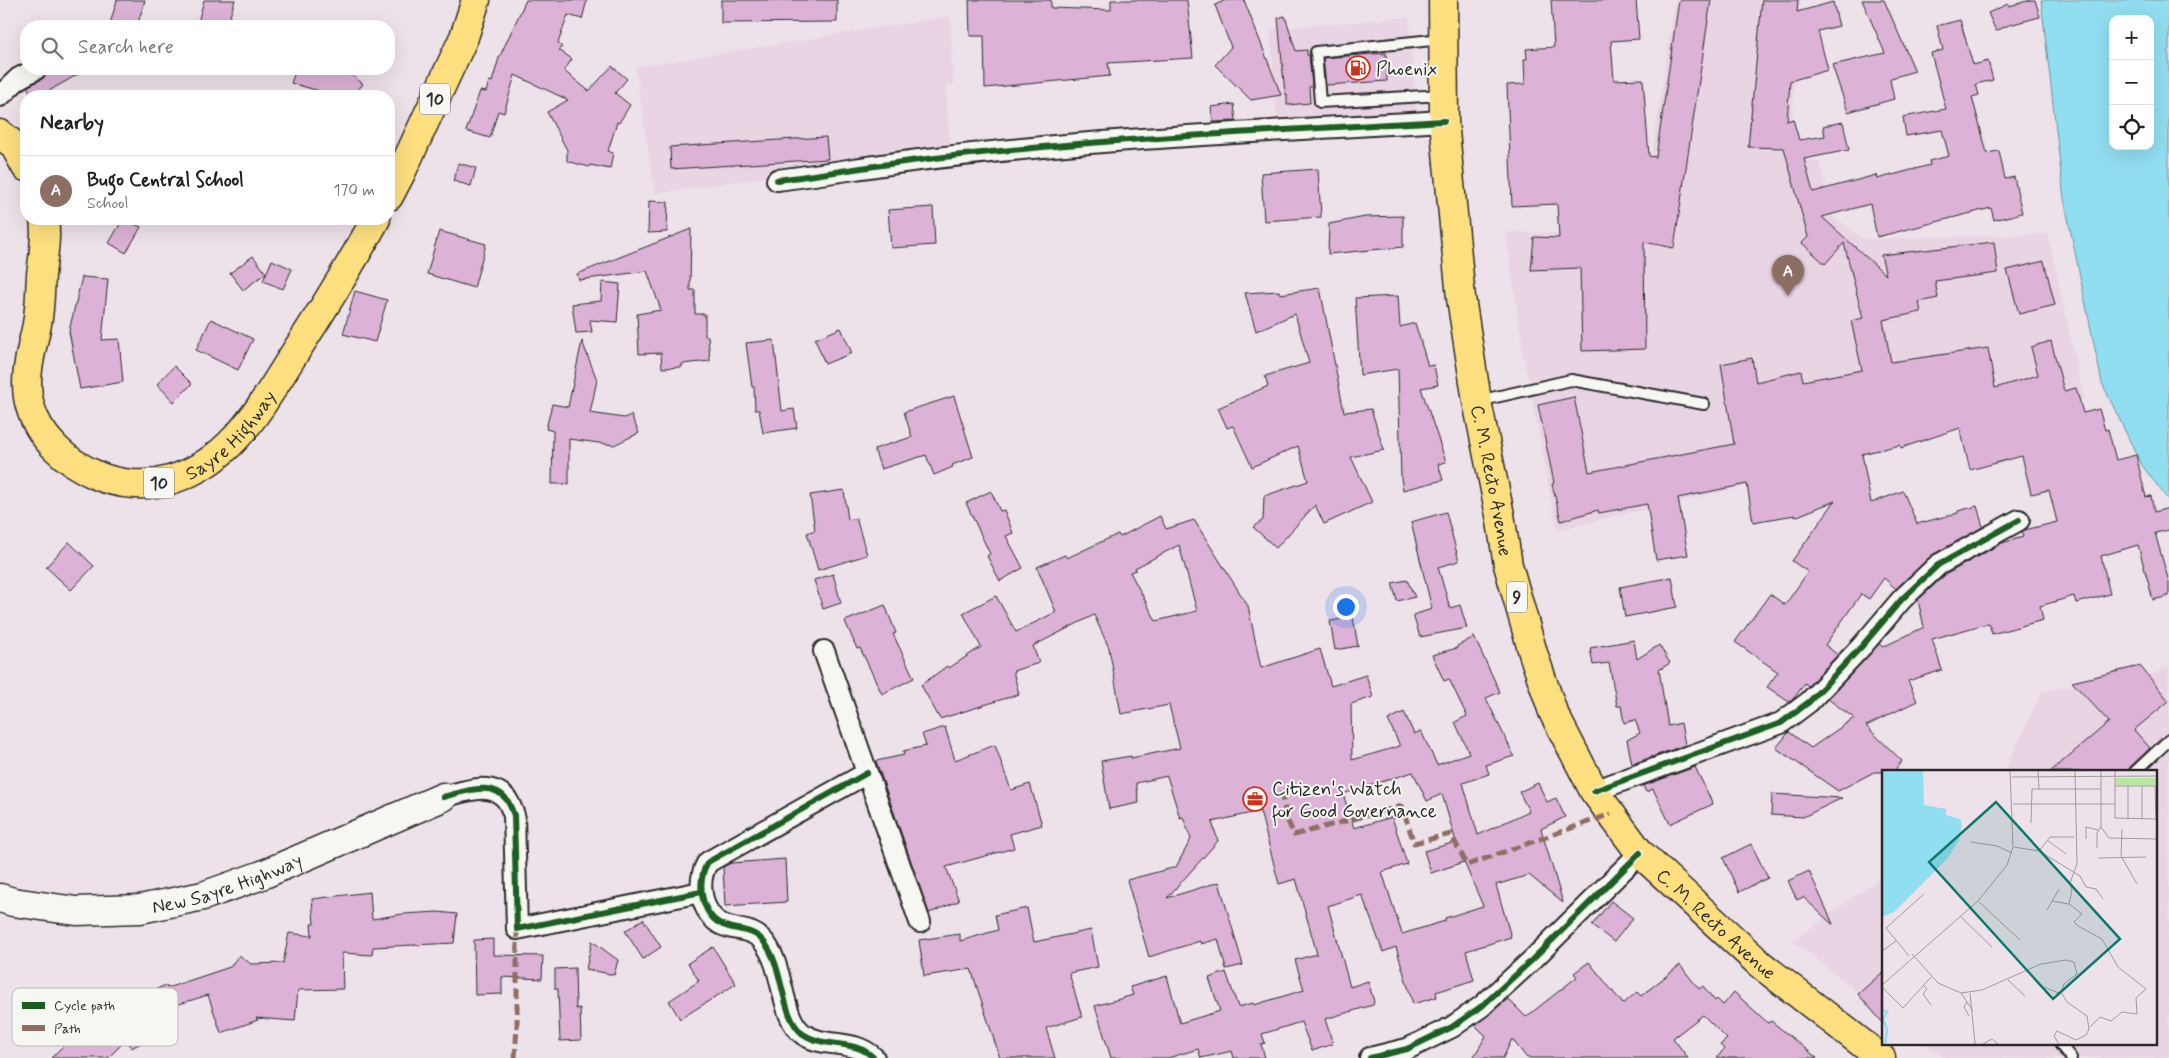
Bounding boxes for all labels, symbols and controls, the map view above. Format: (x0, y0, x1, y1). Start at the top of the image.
map controls (2109, 15, 2154, 150)
button: + (2109, 15, 2154, 60)
search box (20, 20, 395, 75)
icon: search (38, 34, 66, 62)
text: Search here (78, 35, 174, 60)
fuel station icon: Phoenix (1345, 55, 1371, 81)
place label: Phoenix (1376, 57, 1437, 82)
button: − (2109, 60, 2154, 105)
road number: 10 (420, 84, 450, 115)
button: locate (2109, 105, 2154, 150)
text: Nearby (40, 109, 104, 137)
text: Bugo Central School (87, 168, 244, 193)
text: A (51, 180, 61, 201)
text: 170 m (333, 180, 375, 201)
text: School (87, 193, 128, 214)
pin: A (1772, 255, 1804, 296)
street label: Sayre Highway (182, 386, 282, 487)
street label: C. M. Recto Avenue (1464, 403, 1517, 558)
road number: 10 (144, 468, 174, 498)
road number: 9 (1507, 582, 1527, 612)
your location (1333, 594, 1359, 620)
inset map (1882, 770, 2156, 1046)
place label: Citizen's Watch for Good Governance (1272, 777, 1437, 827)
office icon: Citizen's Watch for Good Governance (1242, 786, 1268, 812)
street label: New Sayre Highway (150, 848, 307, 920)
street label: C. M. Recto Avenue (1651, 863, 1780, 986)
legend (12, 988, 178, 1046)
text: Cycle path (54, 997, 115, 1015)
text: Path (54, 1020, 81, 1038)

